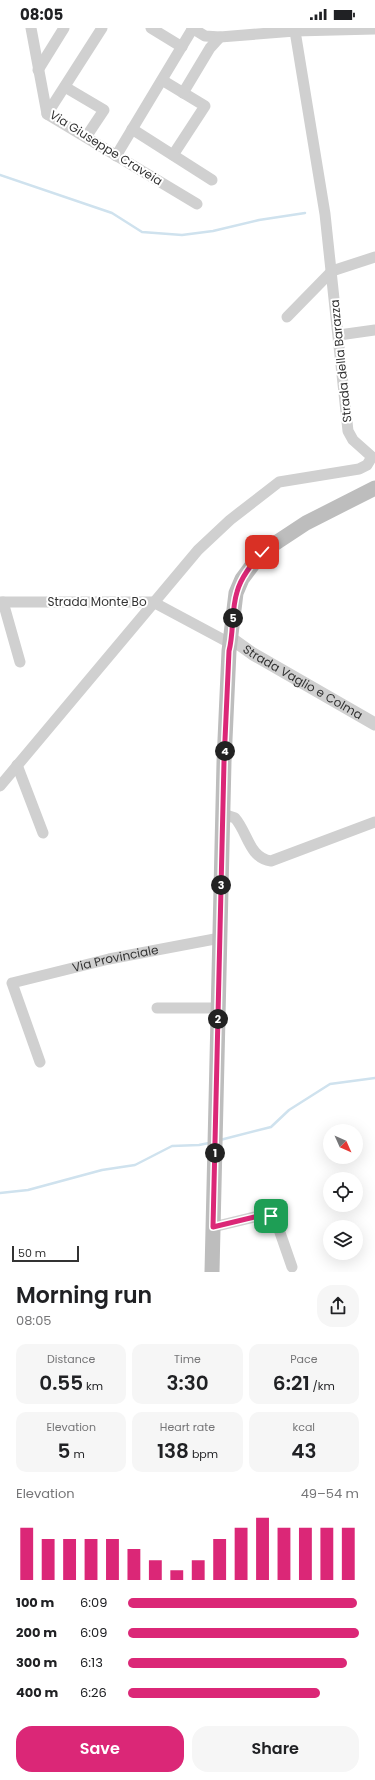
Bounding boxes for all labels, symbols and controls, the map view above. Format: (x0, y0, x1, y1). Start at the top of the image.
text: 08:05 (20, 4, 63, 25)
street label: Via Giuseppe Craveia (47, 106, 166, 189)
street label: Strada della Barazza (326, 299, 355, 423)
pin (245, 535, 279, 569)
icon: check (251, 541, 273, 563)
street label: Strada Monte Bo (47, 593, 147, 610)
pin: 5 (223, 608, 243, 628)
text: 5 (229, 610, 237, 626)
street label: Strada Vaglio e Colma (240, 640, 366, 723)
pin: 4 (215, 741, 235, 761)
text: 4 (221, 743, 229, 759)
pin: 3 (211, 875, 231, 895)
text: 3 (218, 877, 224, 893)
street label: Via Provinciale (70, 941, 160, 976)
pin: 2 (208, 1009, 228, 1029)
text: 2 (215, 1011, 221, 1027)
north arrow (323, 1124, 363, 1164)
map controls (323, 1124, 363, 1260)
pin: 1 (205, 1143, 225, 1163)
text: 1 (213, 1145, 217, 1161)
button: locate (323, 1172, 363, 1212)
pin (254, 1199, 288, 1233)
icon: arrive (260, 1205, 282, 1227)
button: layers (323, 1220, 363, 1260)
scale bar (12, 1244, 79, 1263)
text: 50 m (18, 1245, 46, 1261)
text: Morning run (16, 1280, 152, 1311)
button: share (317, 1285, 359, 1327)
text: 08:05 (16, 1311, 51, 1330)
text: Distance (47, 1351, 95, 1367)
text: Time (174, 1351, 201, 1367)
text: Pace (290, 1351, 317, 1367)
text: 0.55 (39, 1369, 83, 1397)
text: 3:30 (166, 1369, 209, 1397)
text: 6:21 (273, 1369, 310, 1397)
text: km (83, 1378, 103, 1394)
text: /km (310, 1378, 335, 1394)
text: Elevation (46, 1419, 96, 1435)
text: Heart rate (160, 1419, 215, 1435)
text: kcal (293, 1419, 315, 1435)
text: 5 (58, 1437, 70, 1465)
text: 138 (157, 1437, 189, 1465)
text: 43 (291, 1437, 316, 1465)
text: m (70, 1446, 85, 1462)
text: bpm (189, 1446, 218, 1462)
text: Elevation (16, 1484, 75, 1503)
text: 49–54 m (301, 1484, 359, 1503)
text: 100 m (16, 1593, 54, 1612)
text: 6:09 (80, 1593, 107, 1612)
text: 200 m (16, 1623, 57, 1642)
text: 6:09 (80, 1623, 107, 1642)
text: 300 m (16, 1653, 57, 1672)
text: 6:13 (80, 1653, 103, 1672)
text: 400 m (16, 1683, 58, 1702)
text: 6:26 (80, 1683, 107, 1702)
button: Save (16, 1726, 184, 1772)
button: Share (192, 1726, 359, 1772)

